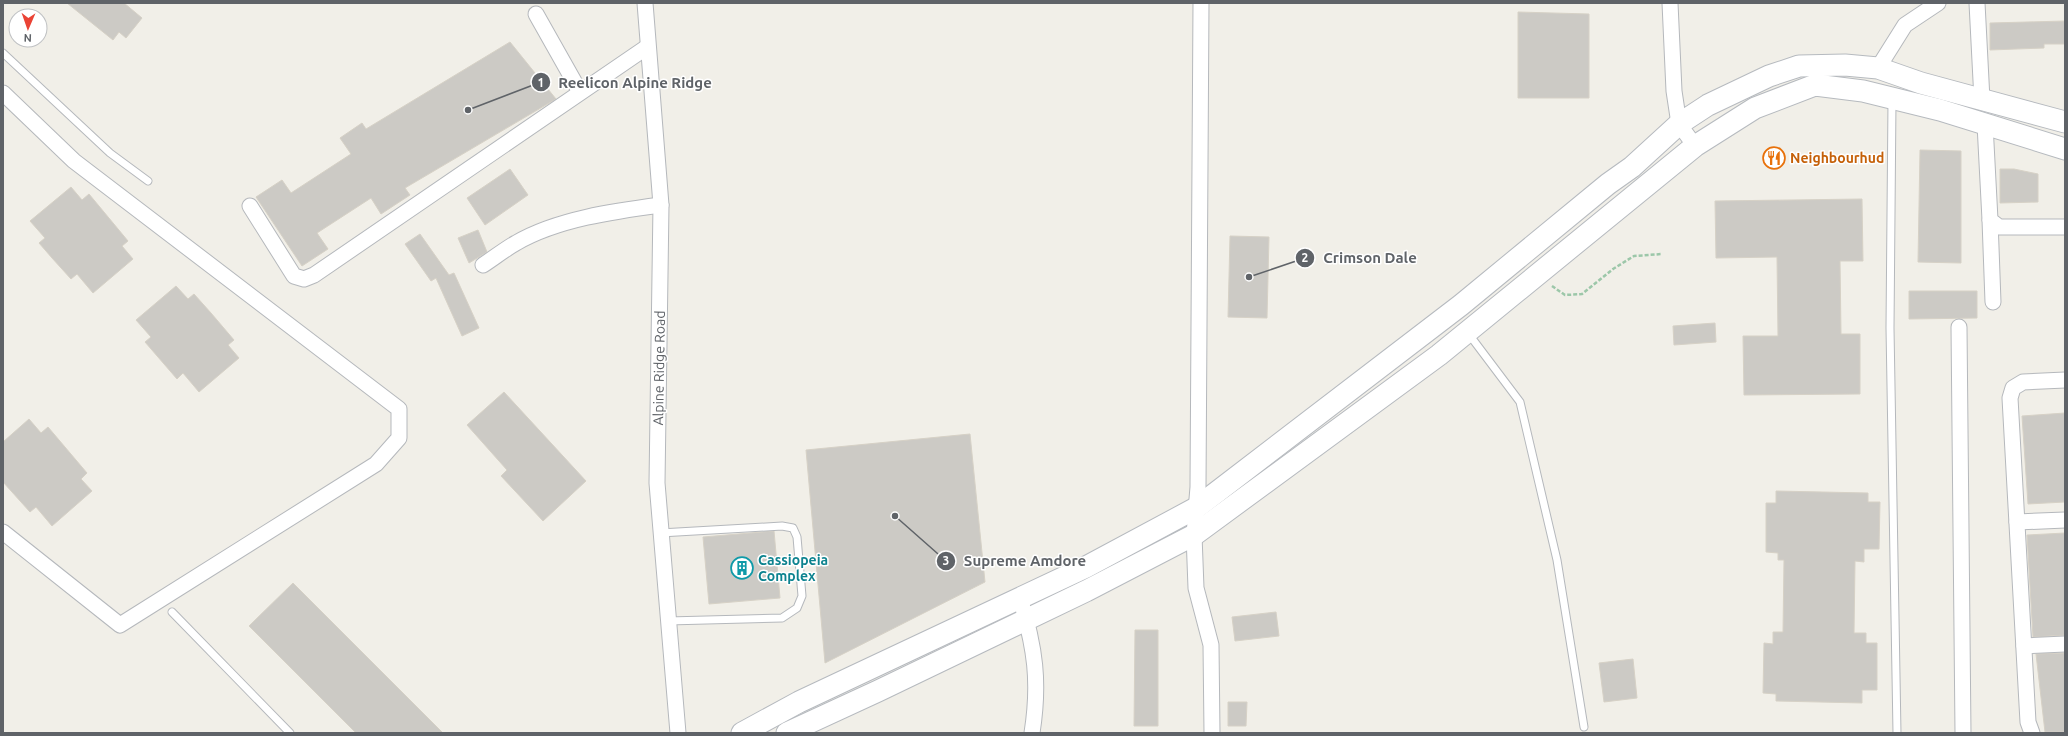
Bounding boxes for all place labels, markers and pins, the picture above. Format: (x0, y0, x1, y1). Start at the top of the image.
callout: Reelicon Alpine Ridge (531, 69, 720, 96)
restaurant icon: Neighbourhud (1761, 145, 1787, 171)
place label: Neighbourhud (1790, 150, 1884, 166)
callout: Crimson Dale (1295, 244, 1424, 271)
callout: Supreme Amdore (936, 547, 1094, 574)
place label: Cassiopeia Complex (758, 552, 828, 584)
building icon: Cassiopeia Complex (729, 555, 755, 581)

